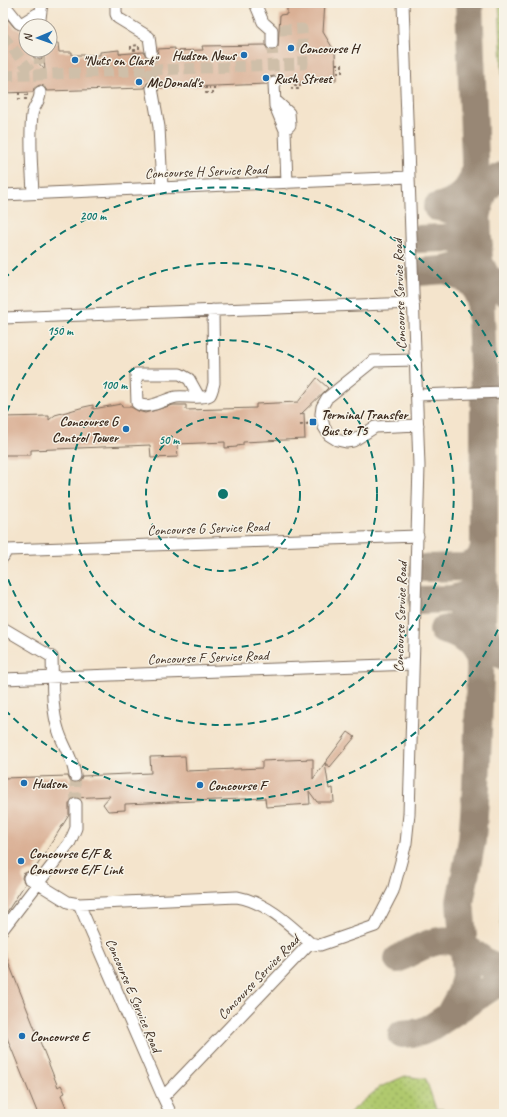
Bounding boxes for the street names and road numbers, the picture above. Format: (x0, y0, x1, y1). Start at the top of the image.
street label: Concourse H Service Road (145, 161, 270, 182)
street label: Concourse Service Road (389, 236, 410, 350)
street label: Concourse G Service Road (147, 518, 271, 539)
street label: Concourse Service Road (390, 559, 411, 673)
street label: Concourse F Service Road (147, 647, 271, 668)
street label: Concourse Service Road (214, 930, 305, 1023)
street label: Concourse E Service Road (102, 936, 166, 1057)

